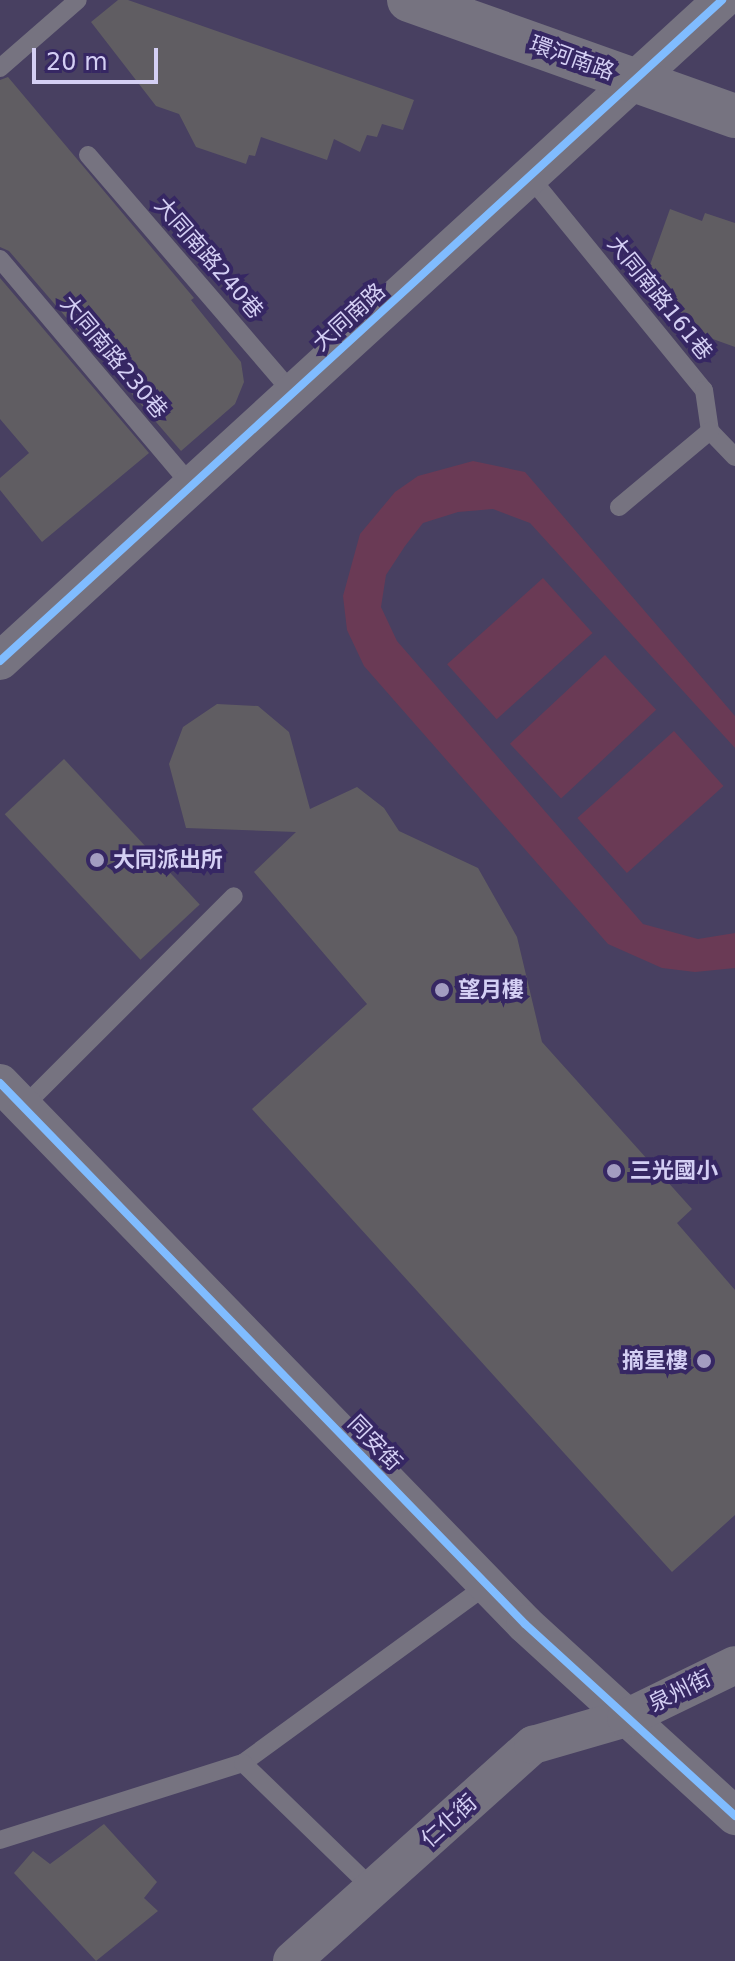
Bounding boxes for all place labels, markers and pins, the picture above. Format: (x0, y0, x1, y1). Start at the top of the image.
place label: 大同派出所 (113, 847, 223, 873)
marker: 大同派出所 (88, 851, 106, 869)
place label: 望月樓 (458, 977, 524, 1003)
marker: 望月樓 (433, 981, 451, 999)
place label: 三光國小 (630, 1158, 718, 1184)
marker: 三光國小 (605, 1162, 623, 1180)
place label: 摘星樓 (622, 1348, 688, 1374)
marker: 摘星樓 (695, 1352, 713, 1370)

